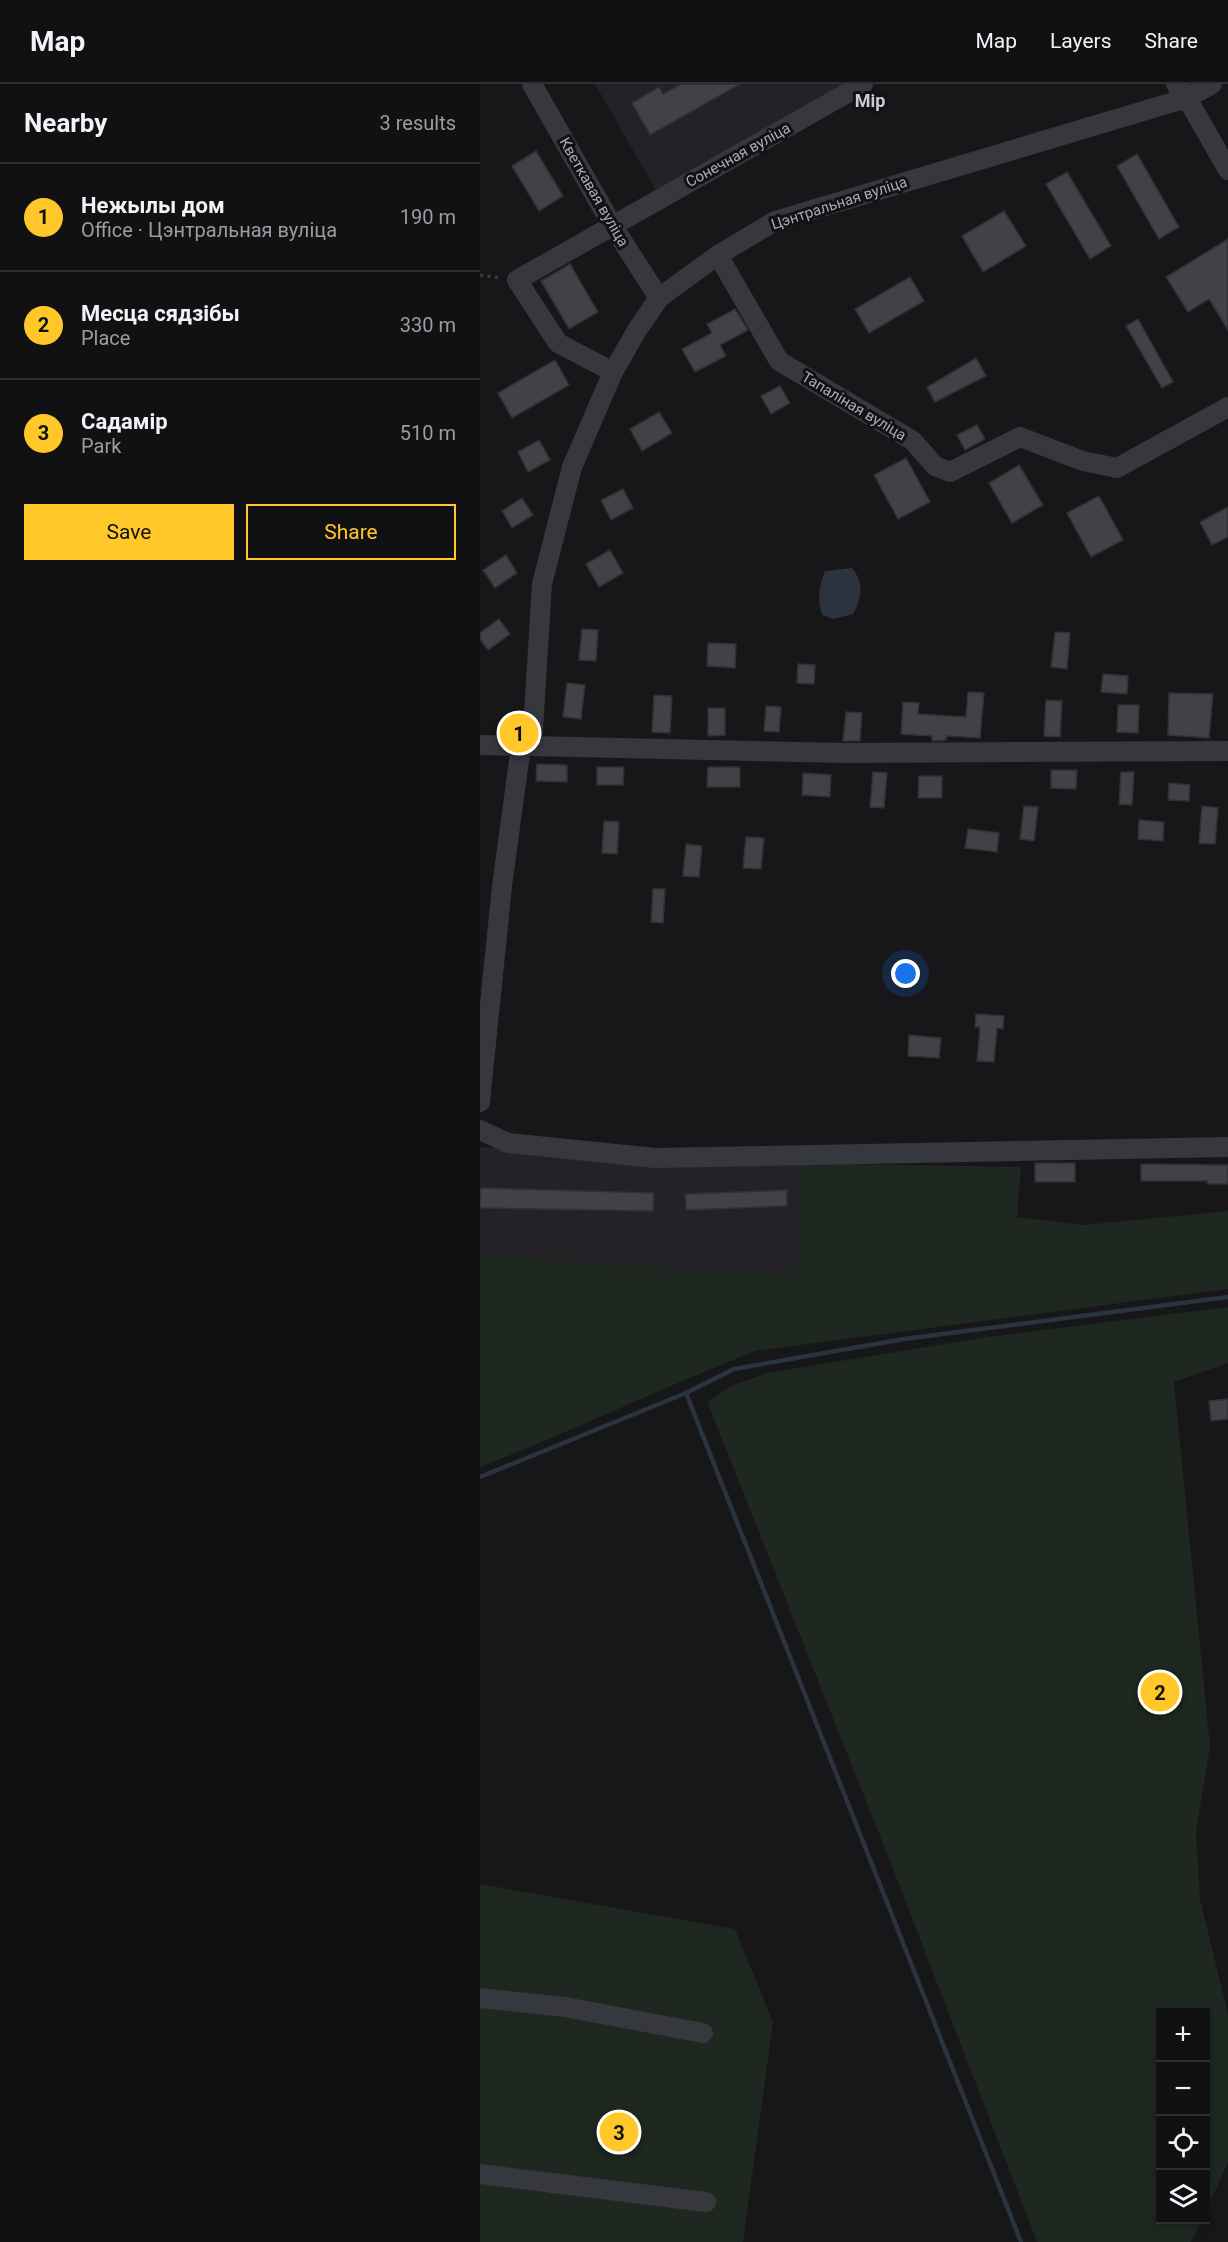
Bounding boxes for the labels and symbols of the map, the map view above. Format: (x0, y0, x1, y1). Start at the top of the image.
district label: Мір (855, 90, 885, 111)
street label: Сонечная вуліца (683, 119, 793, 191)
street label: Кветкавая вуліца (555, 134, 633, 250)
street label: Цэнтральная вуліца (769, 173, 909, 233)
street label: Тапаліная вуліца (798, 368, 910, 444)
pin: 1 (500, 710, 538, 756)
your location (891, 959, 920, 988)
pin: 2 (1140, 1670, 1180, 1714)
pin: 3 (600, 2110, 638, 2154)

